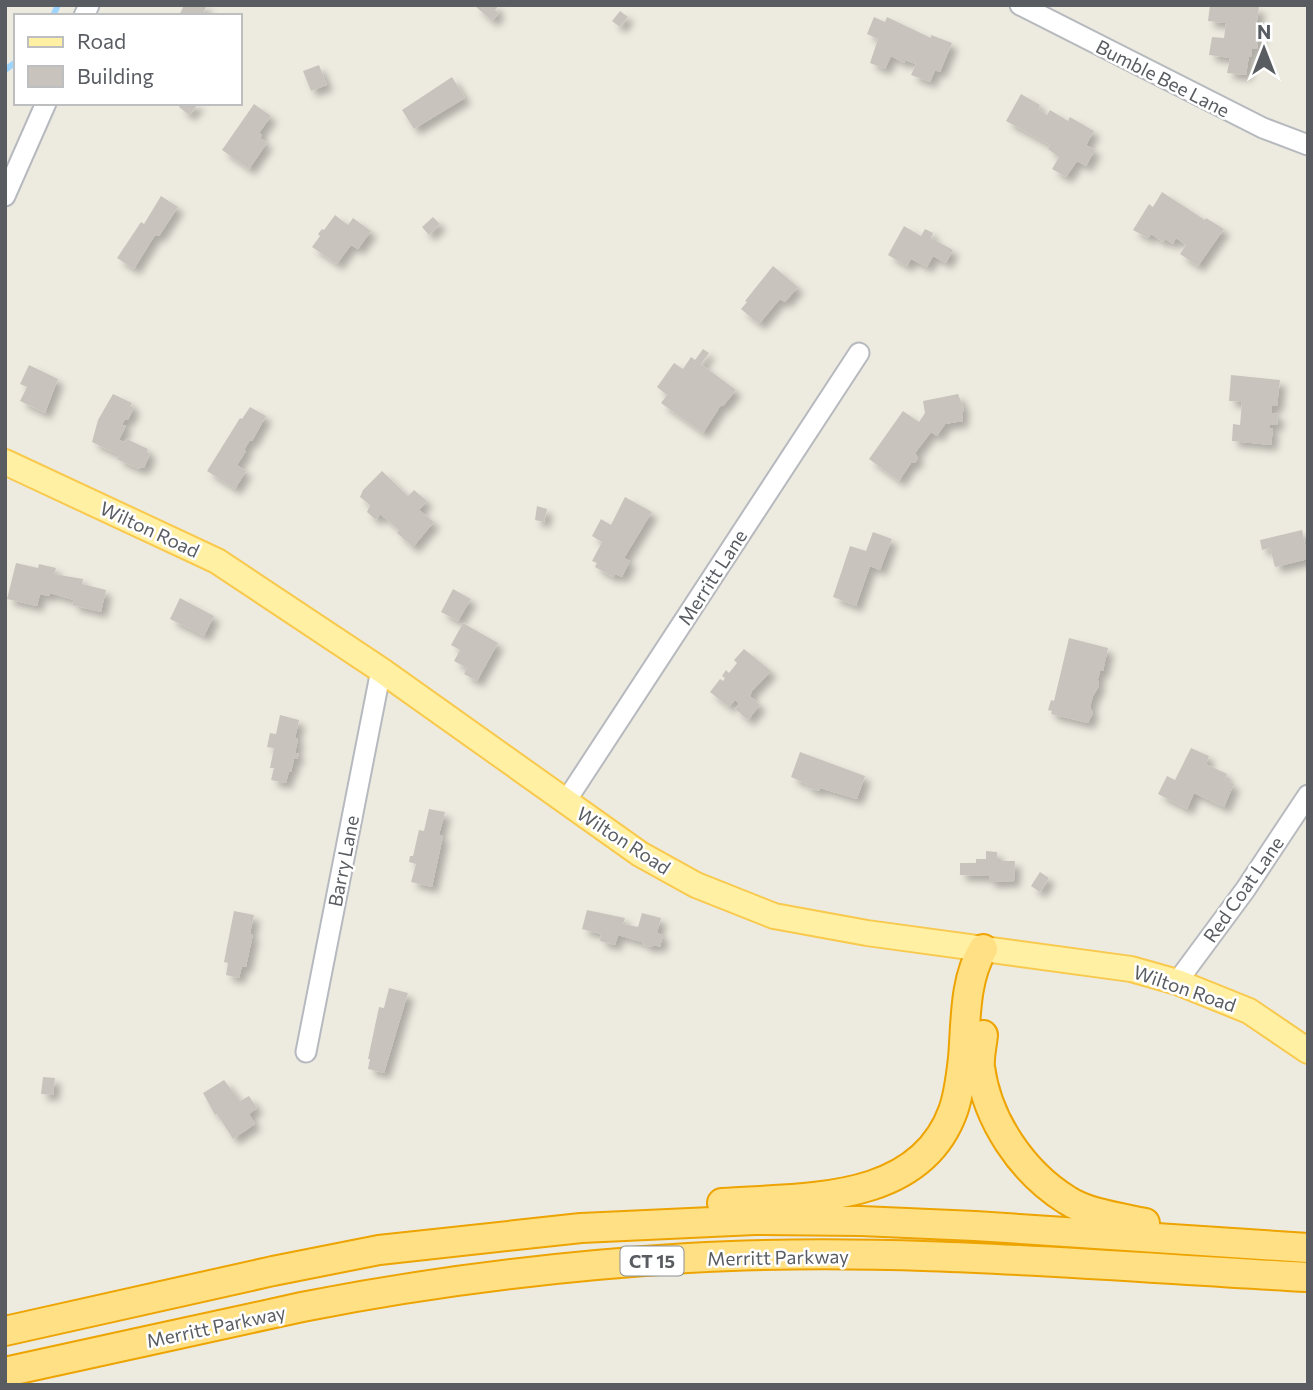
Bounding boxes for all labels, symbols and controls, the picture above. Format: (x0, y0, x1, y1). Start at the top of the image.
legend (14, 14, 242, 105)
north arrow (1229, 14, 1299, 84)
text: N (1257, 20, 1271, 43)
text: Road (77, 28, 126, 53)
street label: Bumble Bee Lane (1092, 34, 1234, 122)
text: Building (77, 63, 154, 88)
street label: Wilton Road (97, 496, 203, 562)
street label: Merritt Lane (673, 525, 751, 629)
street label: Wilton Road (573, 801, 675, 879)
street label: Barry Lane (323, 813, 363, 909)
street label: Red Coat Lane (1198, 832, 1288, 946)
street label: Wilton Road (1131, 960, 1239, 1016)
street label: Merritt Parkway (707, 1244, 849, 1270)
road number: CT 15 (620, 1246, 684, 1276)
street label: Merritt Parkway (144, 1300, 288, 1352)

